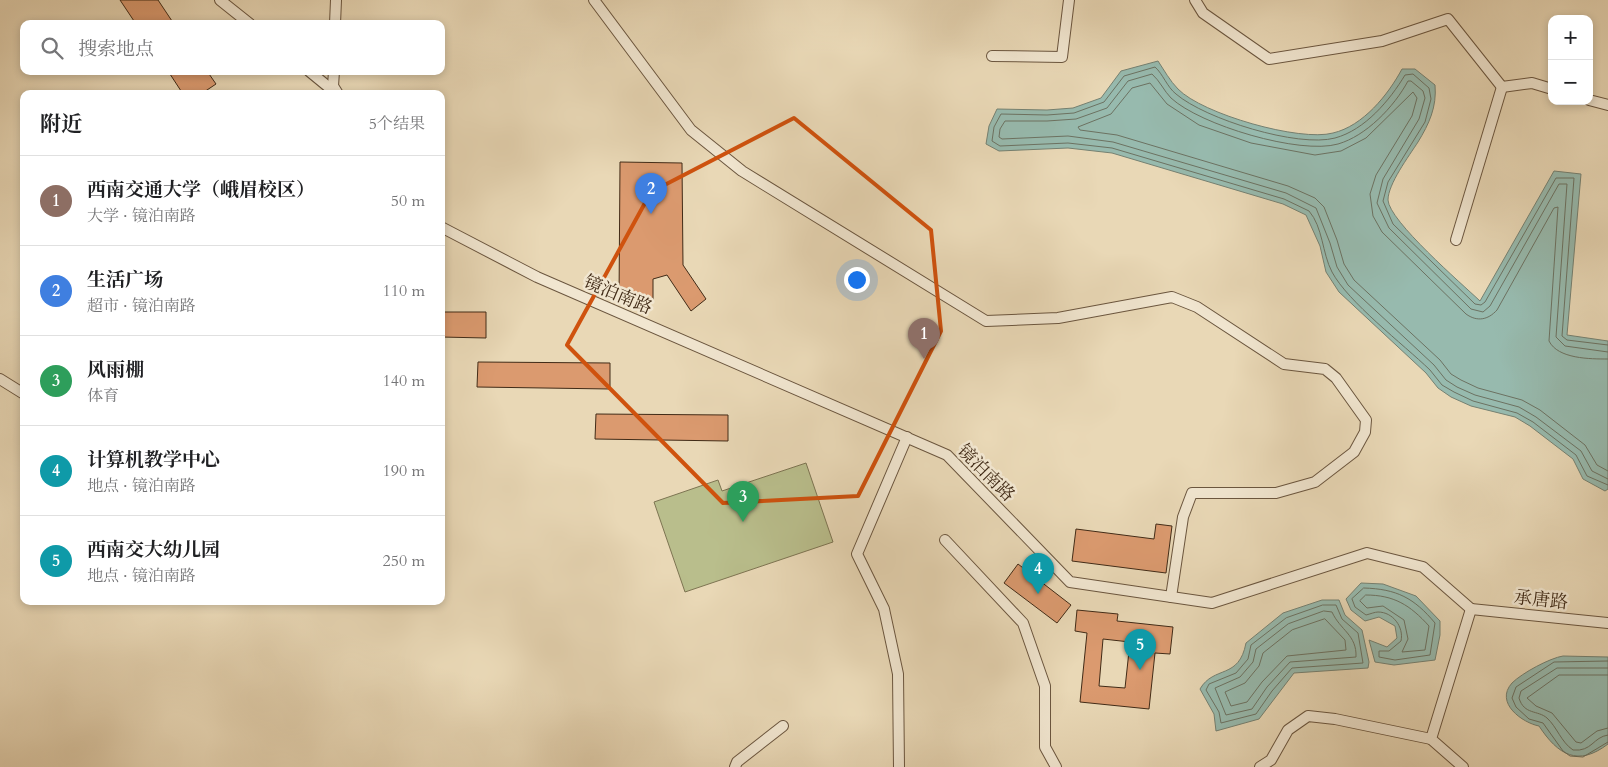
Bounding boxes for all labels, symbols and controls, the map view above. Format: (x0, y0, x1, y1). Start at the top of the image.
map controls (1548, 15, 1593, 105)
button: + (1548, 15, 1593, 60)
search box (20, 20, 445, 75)
icon: search (38, 34, 66, 62)
text: 搜索地点 (78, 36, 154, 62)
button: − (1548, 60, 1593, 105)
text: 附近 (40, 110, 82, 139)
text: 5个结果 (369, 113, 425, 135)
pin: 2 (635, 173, 667, 214)
text: 西南交通大学（峨眉校区） (87, 177, 315, 203)
text: 1 (52, 190, 60, 212)
text: 50 m (391, 190, 425, 212)
text: 大学 · 镜泊南路 (87, 205, 196, 227)
text: 生活广场 (87, 267, 163, 293)
your location (844, 267, 870, 293)
street label: 镜泊南路 (580, 269, 656, 321)
text: 2 (52, 280, 60, 302)
text: 110 m (383, 280, 425, 302)
text: 超市 · 镜泊南路 (87, 295, 196, 317)
pin: 1 (908, 318, 940, 359)
text: 风雨棚 (87, 357, 144, 383)
text: 3 (52, 370, 60, 392)
text: 140 m (383, 370, 425, 392)
text: 体育 (87, 385, 119, 407)
street label: 镜泊南路 (952, 439, 1020, 507)
text: 计算机教学中心 (87, 447, 220, 473)
text: 4 (52, 460, 60, 482)
text: 190 m (383, 460, 425, 482)
text: 地点 · 镜泊南路 (87, 475, 196, 497)
pin: 3 (727, 481, 759, 522)
text: 西南交大幼儿园 (87, 537, 220, 563)
text: 5 (52, 550, 60, 572)
text: 250 m (383, 550, 425, 572)
pin: 4 (1022, 553, 1054, 594)
text: 地点 · 镜泊南路 (87, 565, 196, 587)
street label: 承唐路 (1513, 585, 1569, 615)
pin: 5 (1124, 629, 1156, 670)

